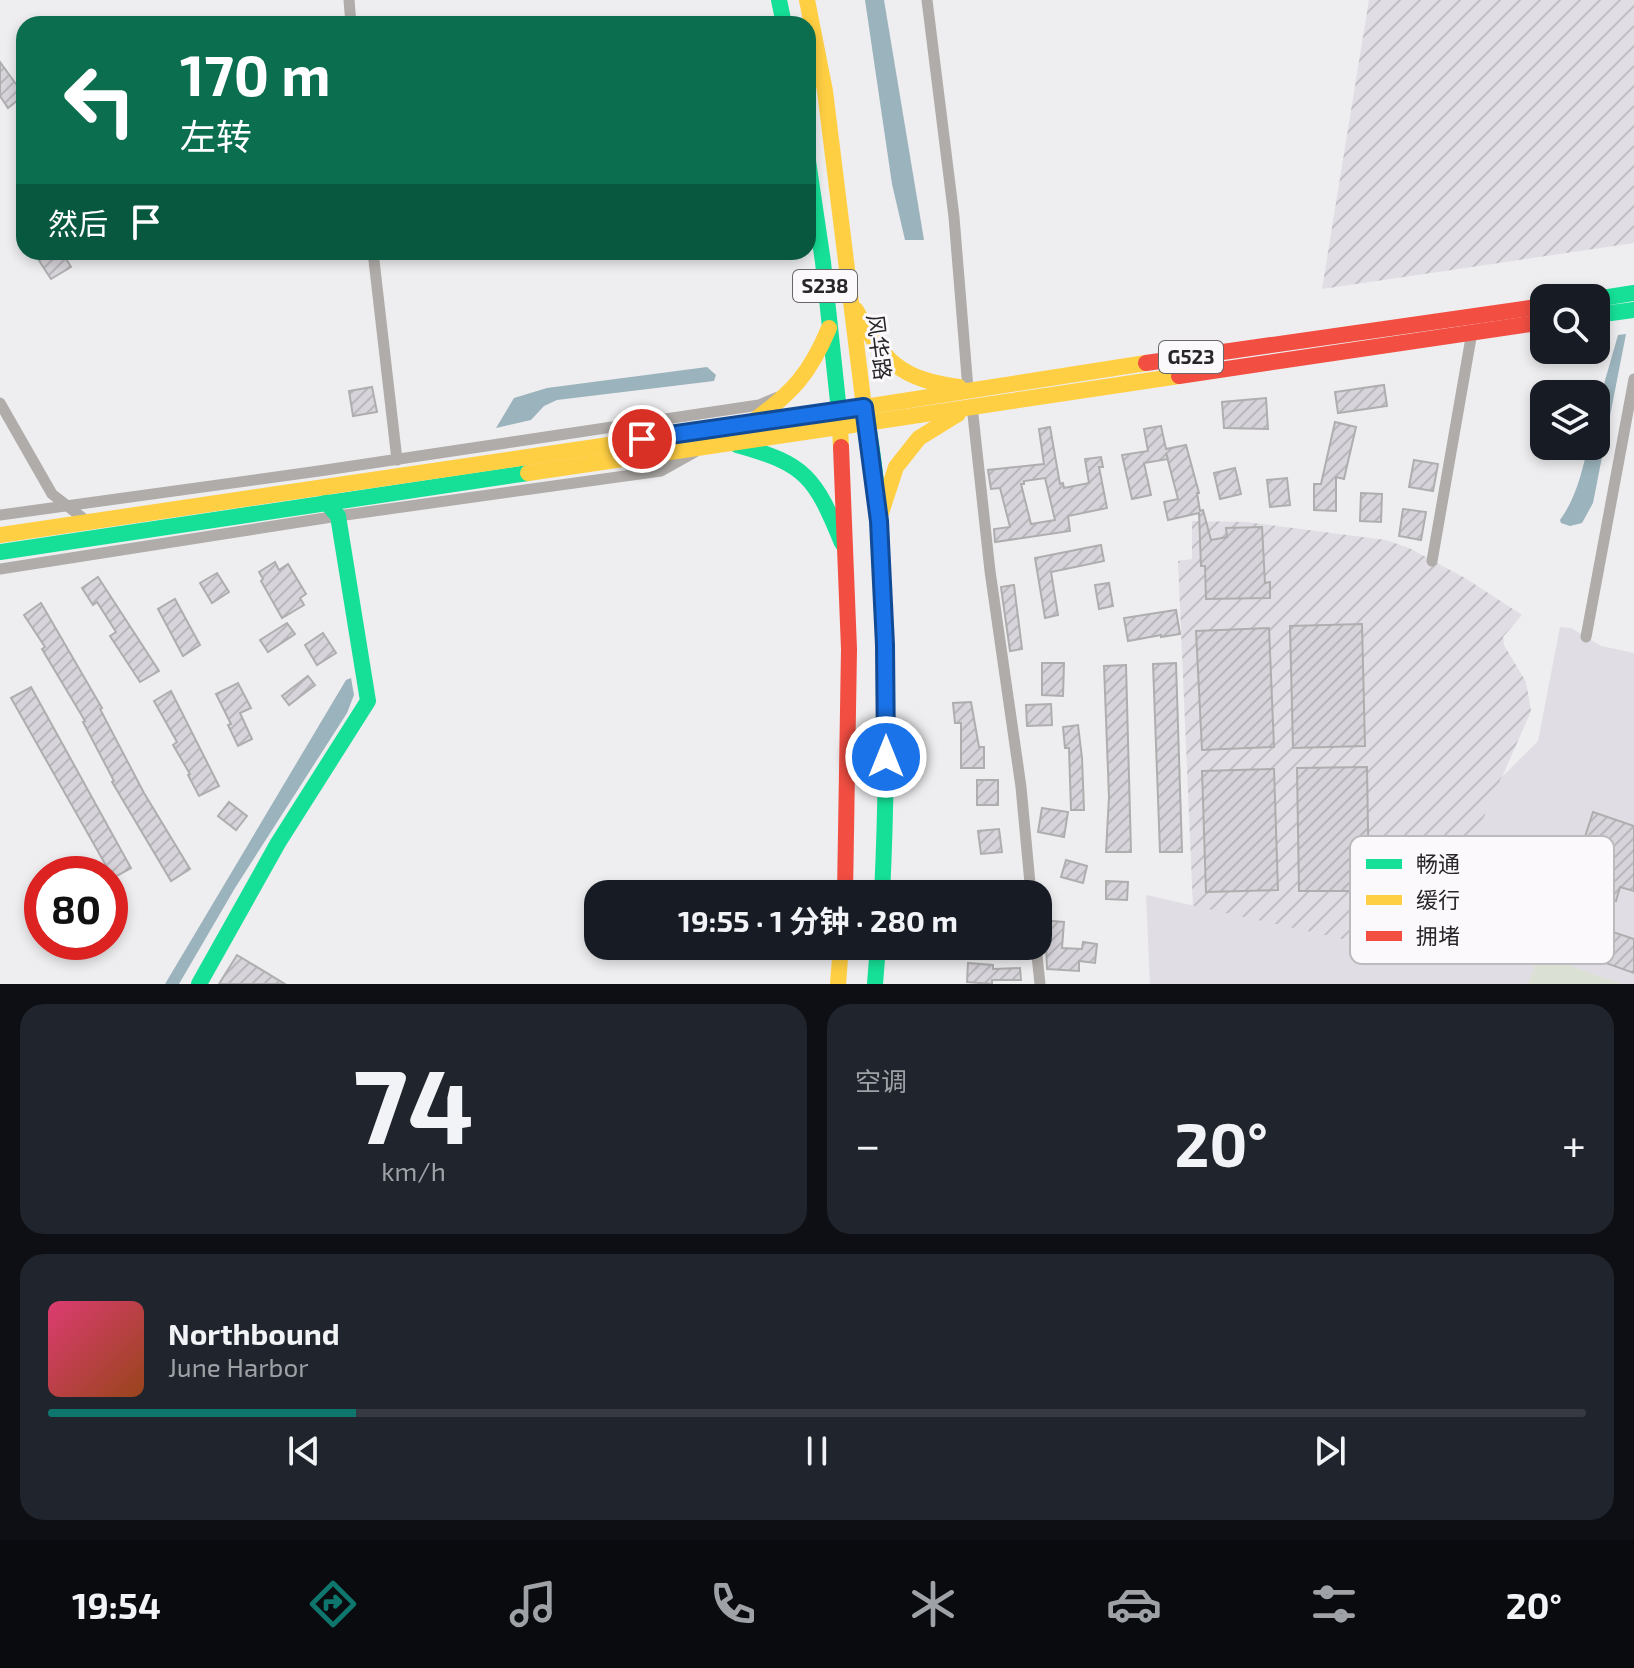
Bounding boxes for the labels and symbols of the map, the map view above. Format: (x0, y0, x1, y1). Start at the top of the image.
road number: S238 (793, 270, 857, 302)
street label: 风华路 (863, 313, 897, 381)
road number: G523 (1159, 341, 1223, 373)
pin (608, 405, 676, 473)
position arrow (844, 715, 928, 799)
legend (1350, 836, 1614, 964)
text: 畅通 (1416, 850, 1460, 876)
speed limit sign: 80 (24, 856, 128, 960)
text: 缓行 (1416, 886, 1460, 912)
text: 拥堵 (1416, 922, 1460, 948)

